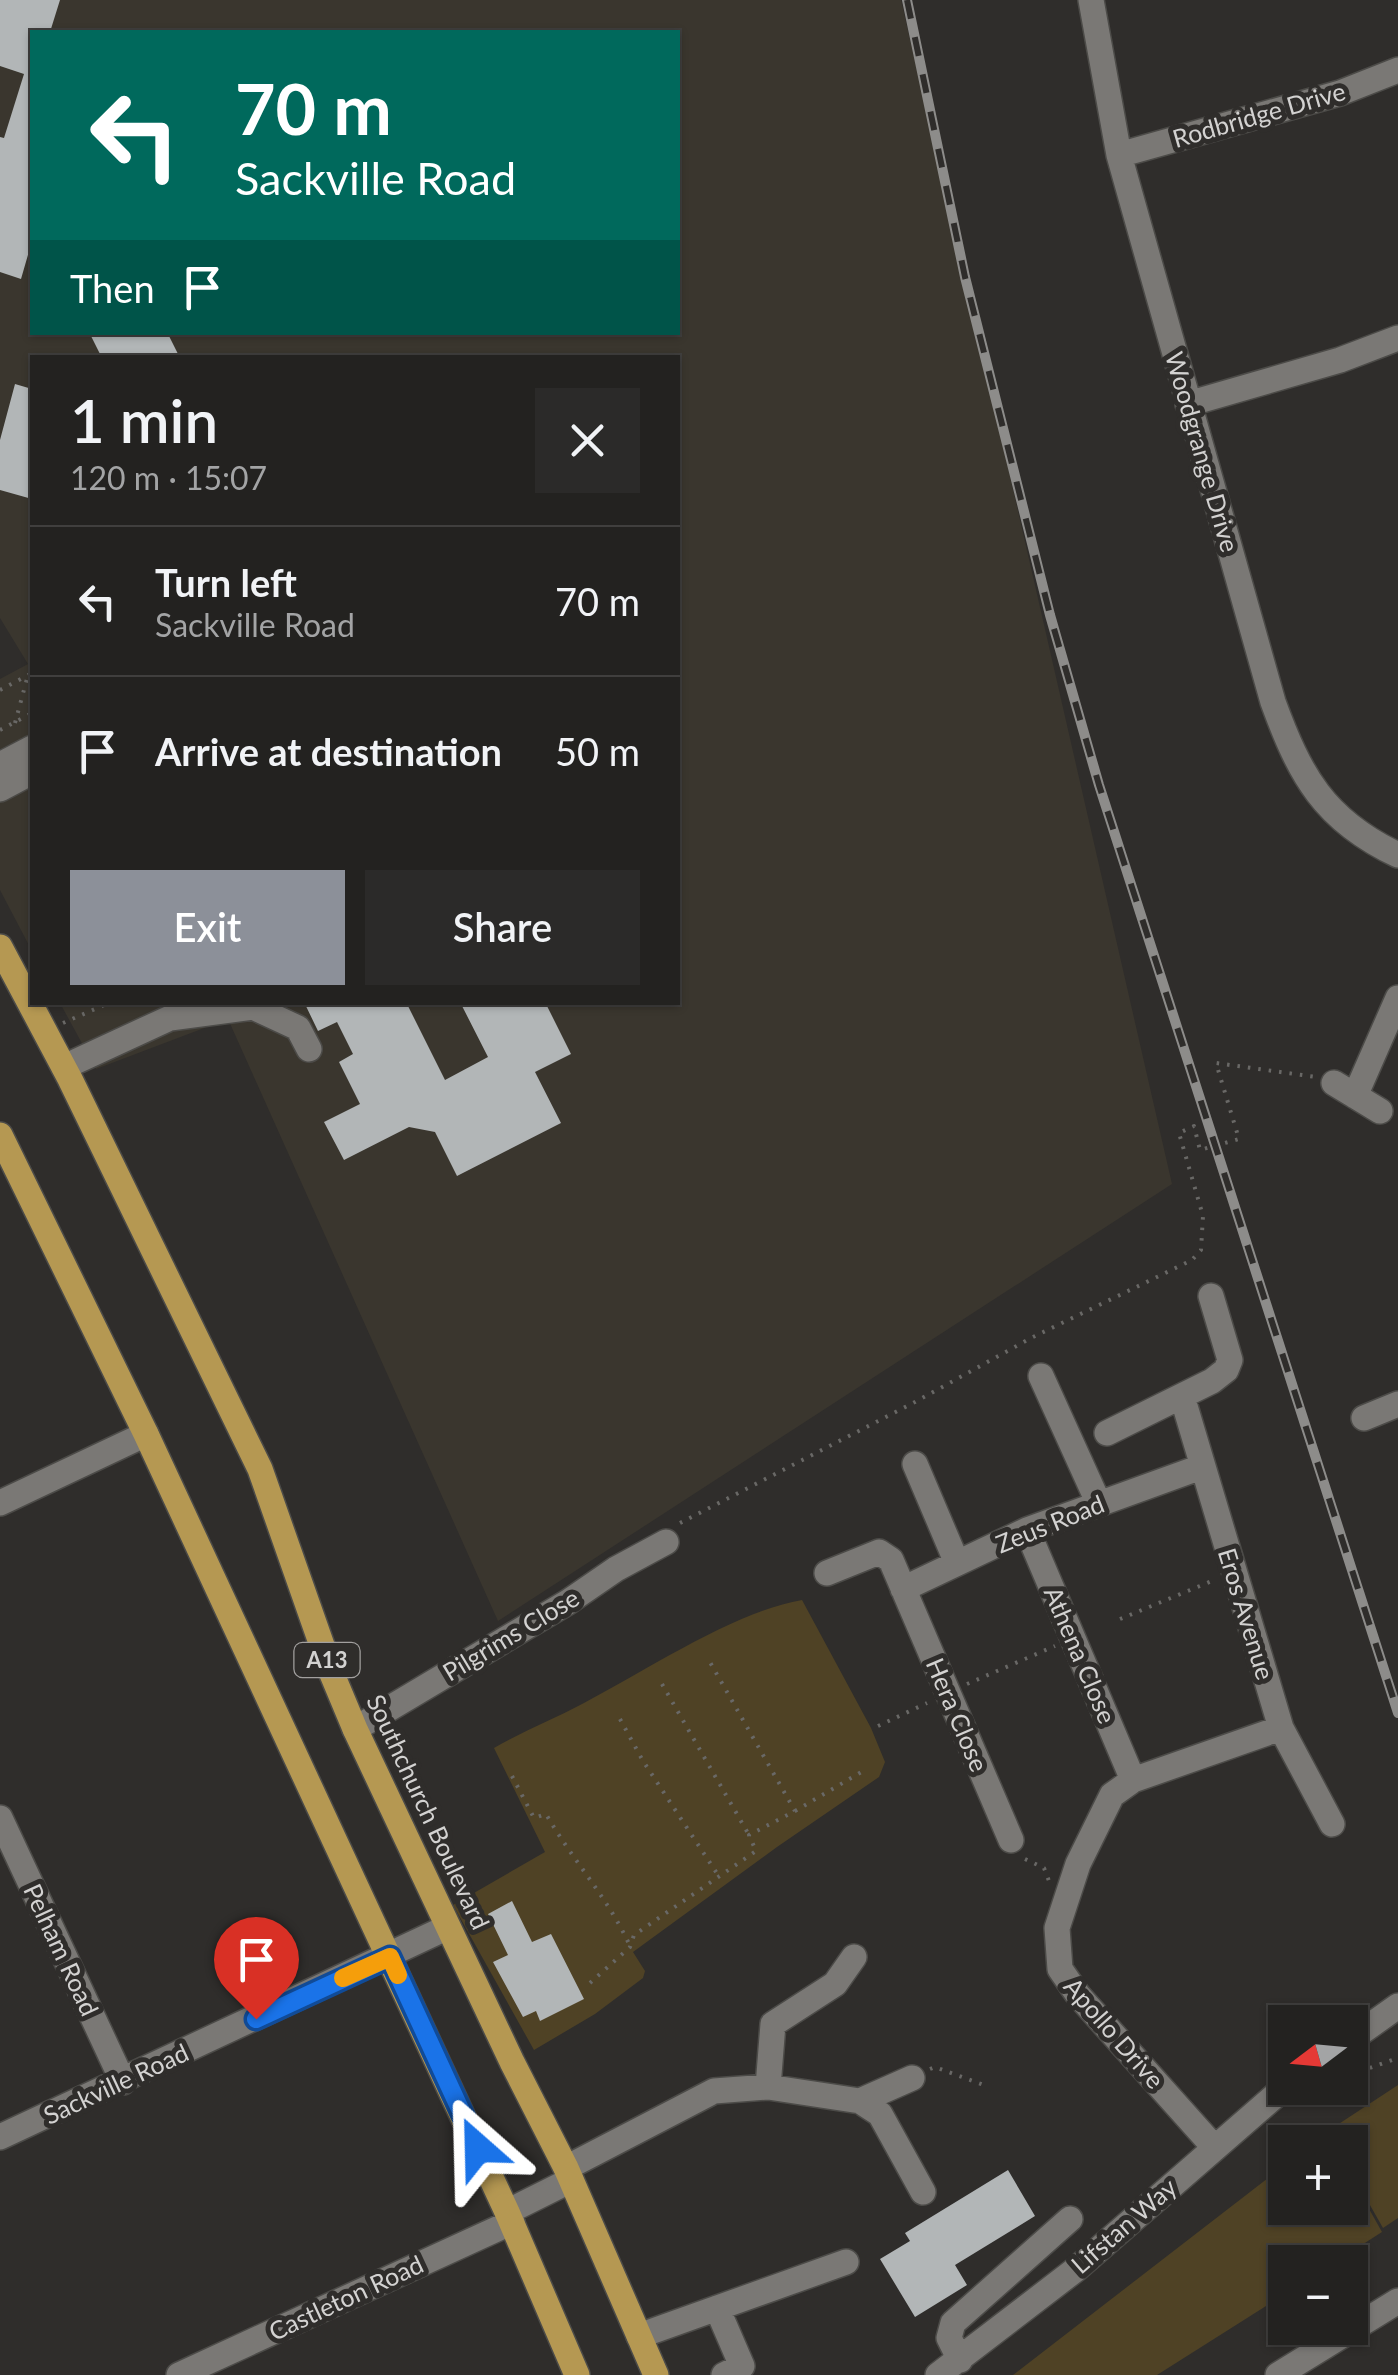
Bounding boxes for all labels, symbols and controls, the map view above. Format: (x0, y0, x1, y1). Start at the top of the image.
text: 70 m (235, 66, 392, 150)
icon: left (70, 70, 200, 200)
street label: Rodbridge Drive (1169, 75, 1348, 153)
text: Sackville Road (235, 151, 516, 205)
icon: arrive (175, 260, 230, 315)
text: Then (70, 265, 155, 311)
street label: Woodgrange Drive (1160, 348, 1246, 555)
text: 1 min (70, 384, 218, 456)
button: close (535, 388, 640, 493)
text: 120 m · 15:07 (70, 458, 267, 497)
text: Turn left (155, 559, 297, 605)
icon: left (70, 574, 125, 629)
text: 70 m (555, 578, 640, 624)
text: Sackville Road (155, 605, 355, 644)
icon: arrive (70, 724, 125, 779)
text: Arrive at destination (155, 728, 502, 774)
text: 50 m (555, 728, 640, 774)
button: Exit (70, 870, 345, 985)
button: Share (365, 870, 640, 985)
street label: Zeus Road (991, 1488, 1108, 1558)
street label: Eros Avenue (1213, 1544, 1281, 1683)
street label: Pilgrims Close (437, 1582, 584, 1687)
street label: Athena Close (1039, 1582, 1123, 1728)
road number: A13 (294, 1643, 360, 1677)
street label: Hera Close (921, 1653, 995, 1776)
street label: Southchurch Boulevard (361, 1689, 497, 1934)
street label: Pelham Road (18, 1879, 106, 2020)
pin (214, 1917, 299, 2020)
icon: arrive (229, 1932, 284, 1987)
street label: Apollo Drive (1058, 1971, 1171, 2094)
north arrow (1268, 2005, 1368, 2105)
map controls (1268, 2005, 1368, 2345)
street label: Sackville Road (38, 2036, 193, 2130)
position arrow (426, 2096, 530, 2200)
button: + (1268, 2125, 1368, 2225)
street label: Lifstan Way (1065, 2171, 1182, 2279)
button: − (1268, 2245, 1368, 2345)
street label: Castleton Road (264, 2248, 428, 2346)

